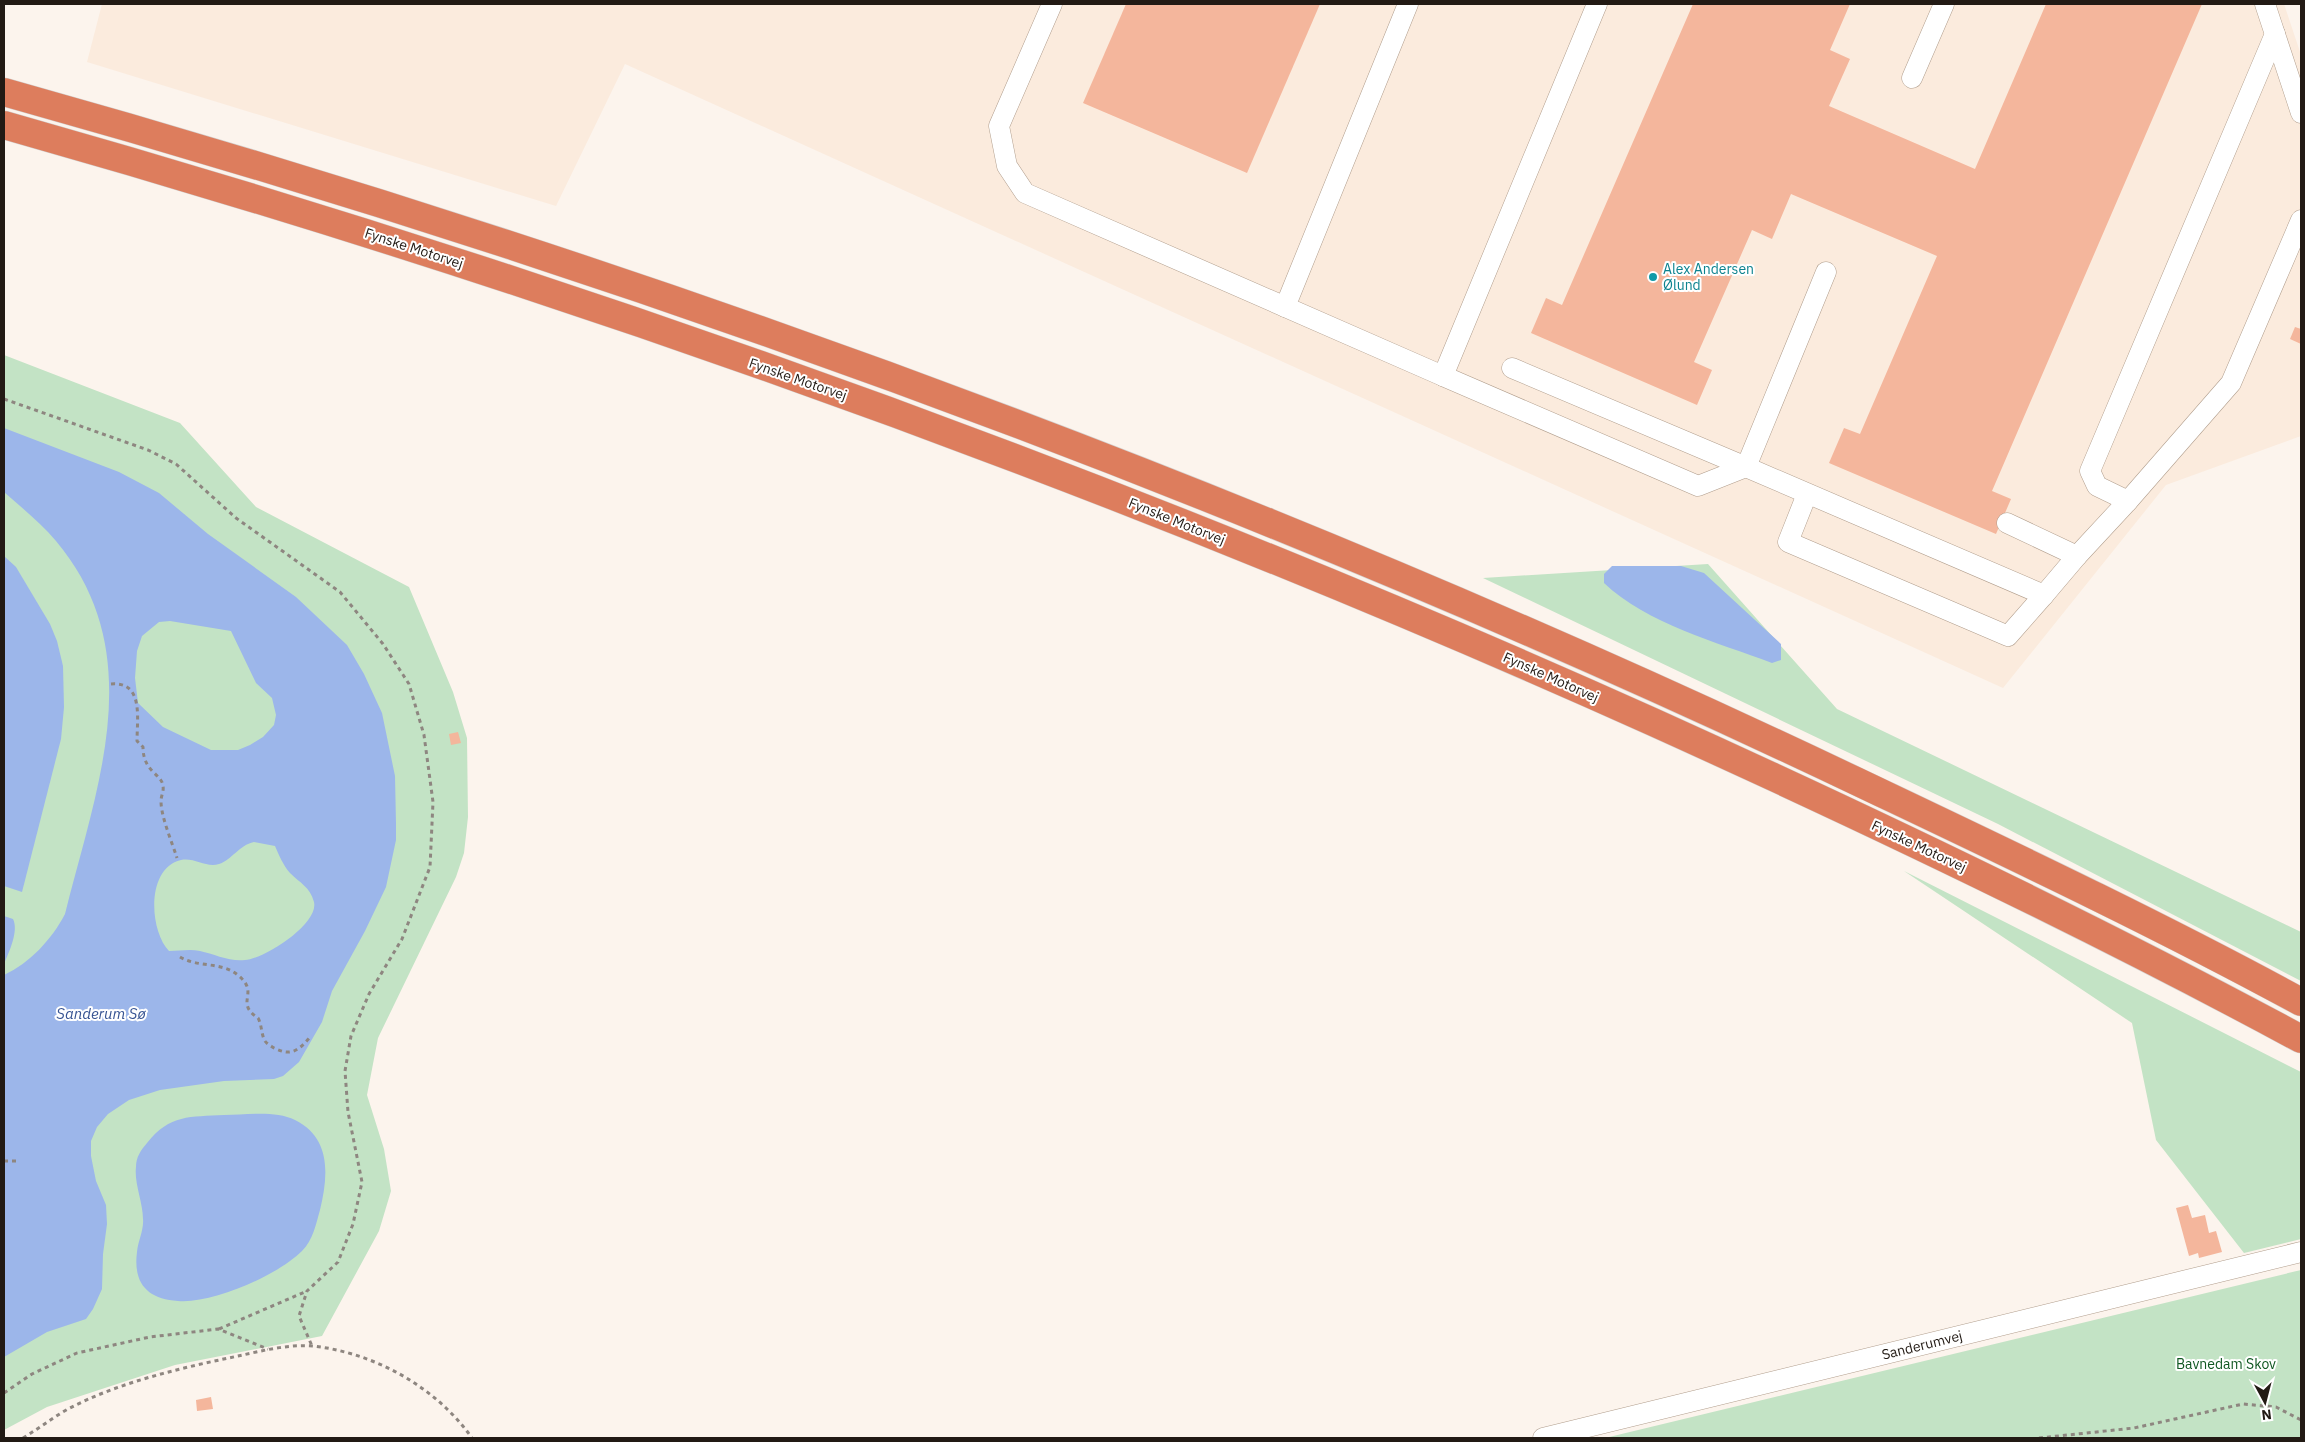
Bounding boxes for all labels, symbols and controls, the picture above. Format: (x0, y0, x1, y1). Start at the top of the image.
street label: Fynske Motorvej (362, 224, 466, 272)
place label: Alex Andersen Ølund (1663, 260, 1754, 294)
marker: Alex Andersen Ølund (1647, 271, 1659, 283)
street label: Fynske Motorvej (747, 354, 849, 404)
street label: Fynske Motorvej (1126, 493, 1228, 549)
street label: Fynske Motorvej (1500, 648, 1602, 706)
street label: Fynske Motorvej (1869, 816, 1969, 876)
water label: Sanderum Sø (56, 1004, 146, 1023)
street label: Sanderumvej (1880, 1326, 1964, 1364)
park label: Bavnedam Skov (2176, 1355, 2276, 1373)
north arrow (2240, 1377, 2290, 1427)
text: N (2260, 1405, 2273, 1424)

